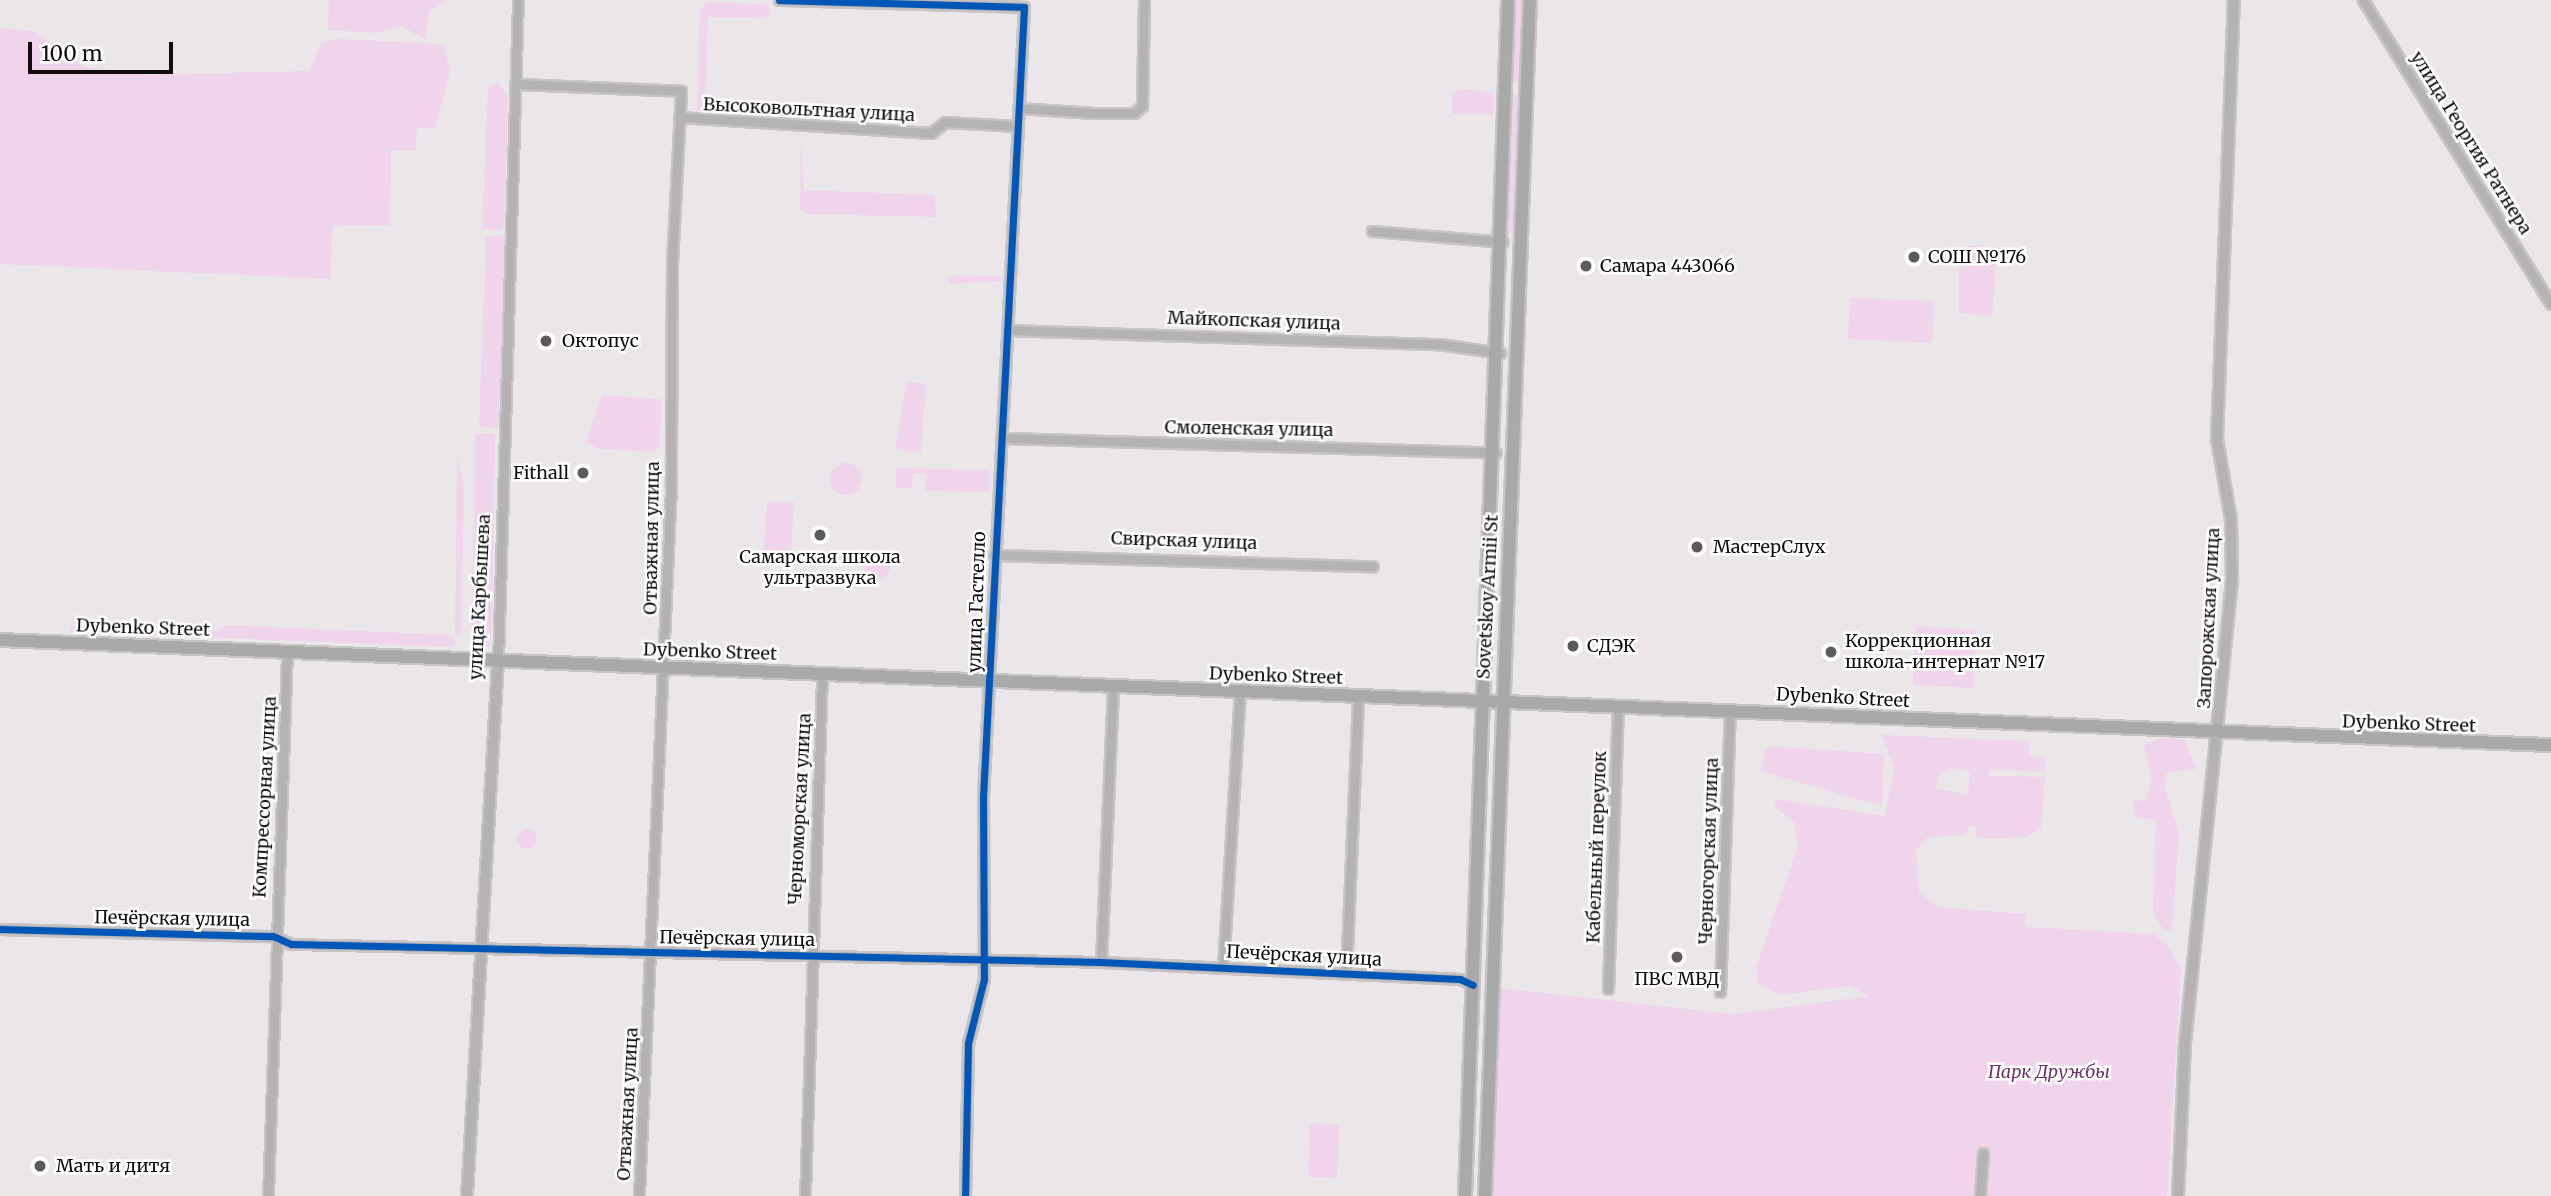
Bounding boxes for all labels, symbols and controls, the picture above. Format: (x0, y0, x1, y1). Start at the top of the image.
scale bar (32, 28, 177, 72)
text: 100 m (41, 40, 103, 67)
street label: улица Георгия Ратнера (2406, 48, 2536, 238)
street label: Высоковольтная улица (702, 94, 916, 126)
place label: СОШ №176 (1928, 246, 2026, 268)
marker: СОШ №176 (1906, 249, 1922, 265)
place label: Самара 443066 (1600, 255, 1735, 277)
marker: Самара 443066 (1578, 258, 1594, 274)
street label: Майкопская улица (1167, 307, 1341, 335)
place label: Октопус (562, 330, 639, 352)
marker: Октопус (536, 331, 556, 351)
street label: Смоленская улица (1164, 417, 1334, 441)
street label: Отважная улица (640, 461, 664, 615)
place label: Fithall (513, 462, 569, 484)
marker: Fithall (575, 465, 591, 481)
street label: улица Карбышева (465, 513, 495, 681)
street label: Sovetskoy Armii St (1473, 514, 1503, 680)
marker: Самарская школа ультразвука (810, 525, 830, 545)
street label: Запорожская улица (2193, 527, 2225, 709)
street label: Свирская улица (1110, 528, 1258, 554)
street label: улица Гастелло (964, 531, 990, 673)
place label: МастерСлух (1713, 536, 1825, 558)
marker: МастерСлух (1687, 537, 1707, 557)
place label: Самарская школа ультразвука (739, 547, 901, 590)
street label: Dybenko Street (76, 615, 210, 641)
place label: Коррекционная школа-интернат №17 (1845, 631, 2045, 674)
place label: СДЭК (1587, 635, 1636, 657)
marker: СДЭК (1565, 638, 1581, 654)
street label: Dybenko Street (643, 639, 777, 665)
marker: Коррекционная школа-интернат №17 (1823, 644, 1839, 660)
street label: Dybenko Street (1209, 663, 1343, 689)
street label: Dybenko Street (1776, 684, 1910, 712)
street label: Компрессорная улица (249, 696, 281, 898)
street label: Dybenko Street (2342, 711, 2476, 737)
street label: Черноморская улица (784, 713, 816, 905)
street label: Кабельный переулок (1583, 750, 1611, 944)
street label: Черногорская улица (1695, 757, 1723, 945)
street label: Печёрская улица (94, 907, 250, 931)
street label: Печёрская улица (659, 927, 815, 951)
street label: Печёрская улица (1226, 941, 1382, 971)
marker: ПВС МВД (1669, 949, 1685, 965)
place label: ПВС МВД (1634, 968, 1720, 990)
street label: Отважная улица (613, 1027, 643, 1181)
park label: Парк Дружбы (1988, 1061, 2110, 1083)
place label: Мать и дитя (56, 1155, 170, 1177)
marker: Мать и дитя (30, 1156, 50, 1176)

